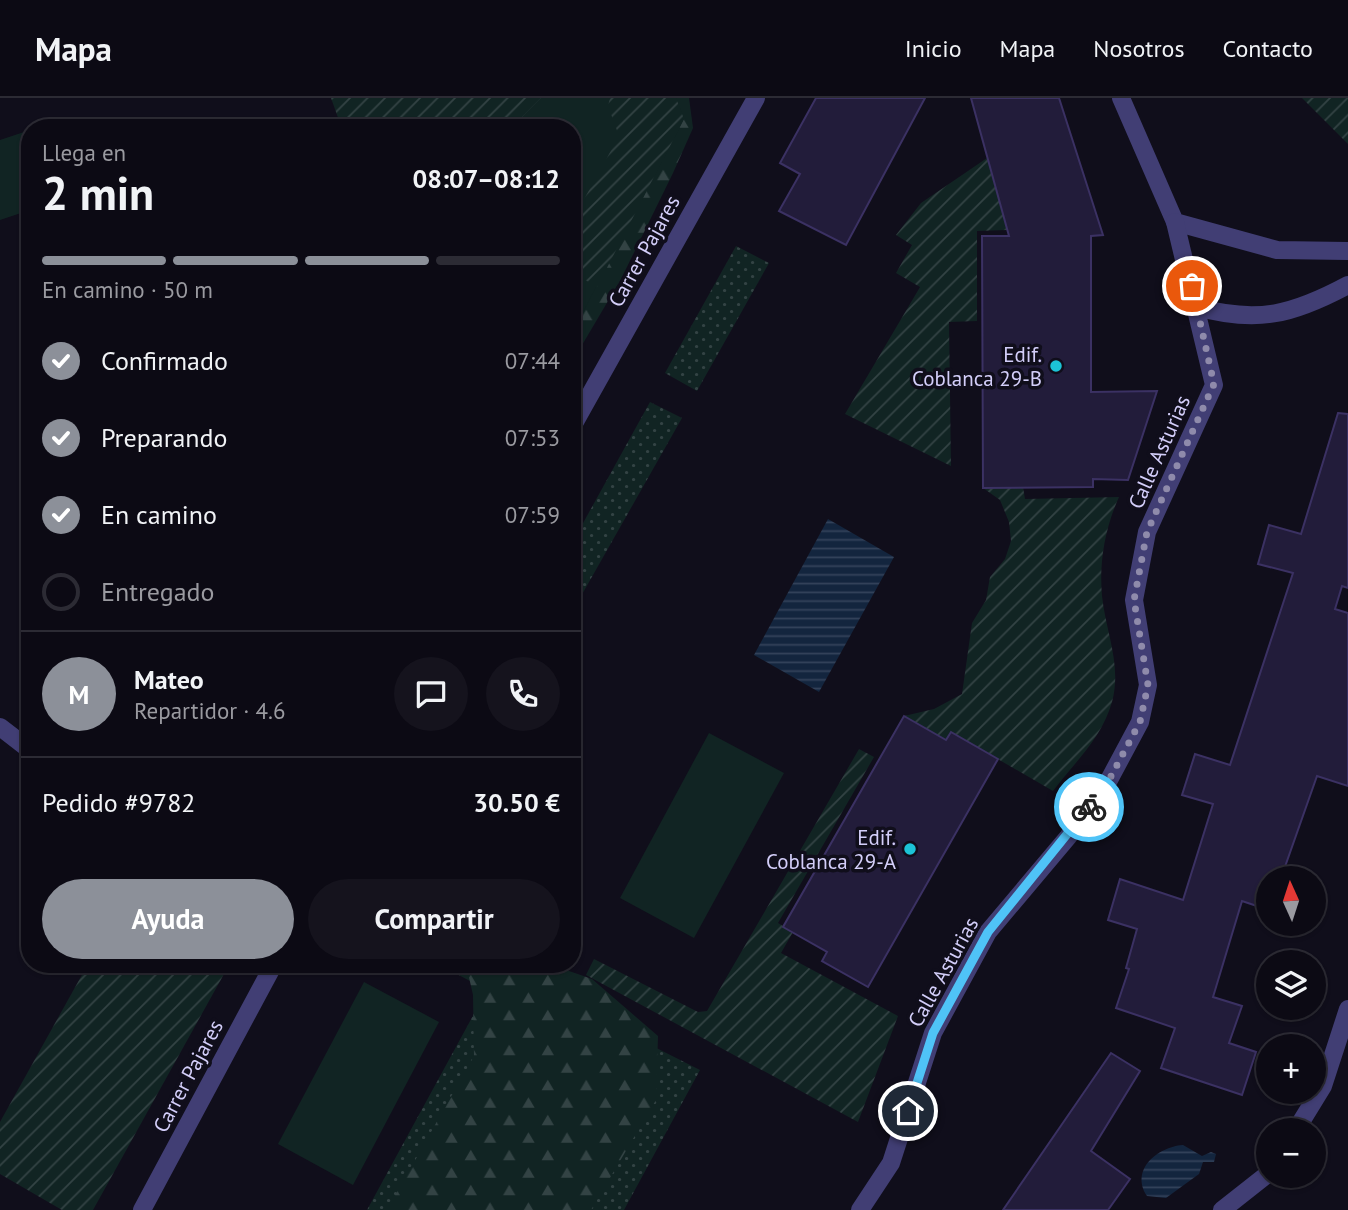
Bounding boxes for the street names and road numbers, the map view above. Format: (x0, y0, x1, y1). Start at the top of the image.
street label: Carrer Pajares (602, 190, 686, 312)
street label: Calle Asturias (1122, 391, 1196, 513)
street label: Calle Asturias (902, 912, 984, 1032)
street label: Carrer Pajares (147, 1015, 229, 1137)

